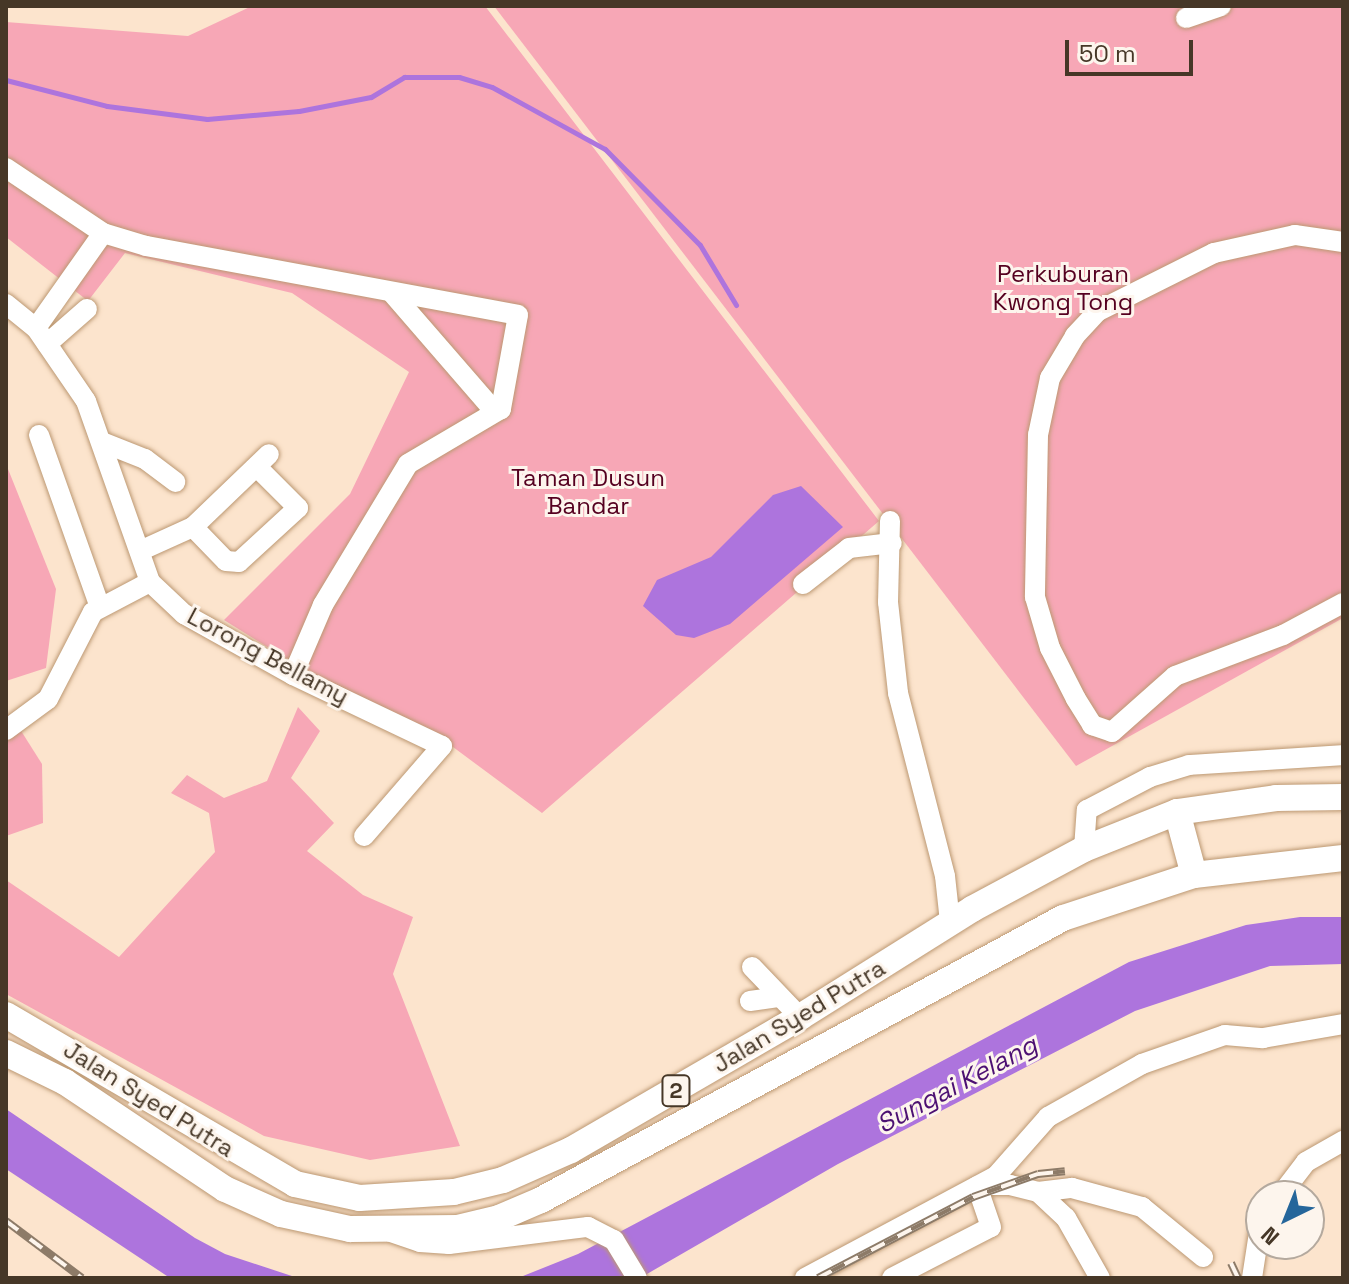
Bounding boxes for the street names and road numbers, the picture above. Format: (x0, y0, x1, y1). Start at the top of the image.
street label: Lorong Bellamy (183, 601, 353, 711)
street label: Jalan Syed Putra (708, 953, 890, 1079)
street label: Jalan Syed Putra (58, 1035, 240, 1163)
road number: 2 (660, 1073, 692, 1109)

